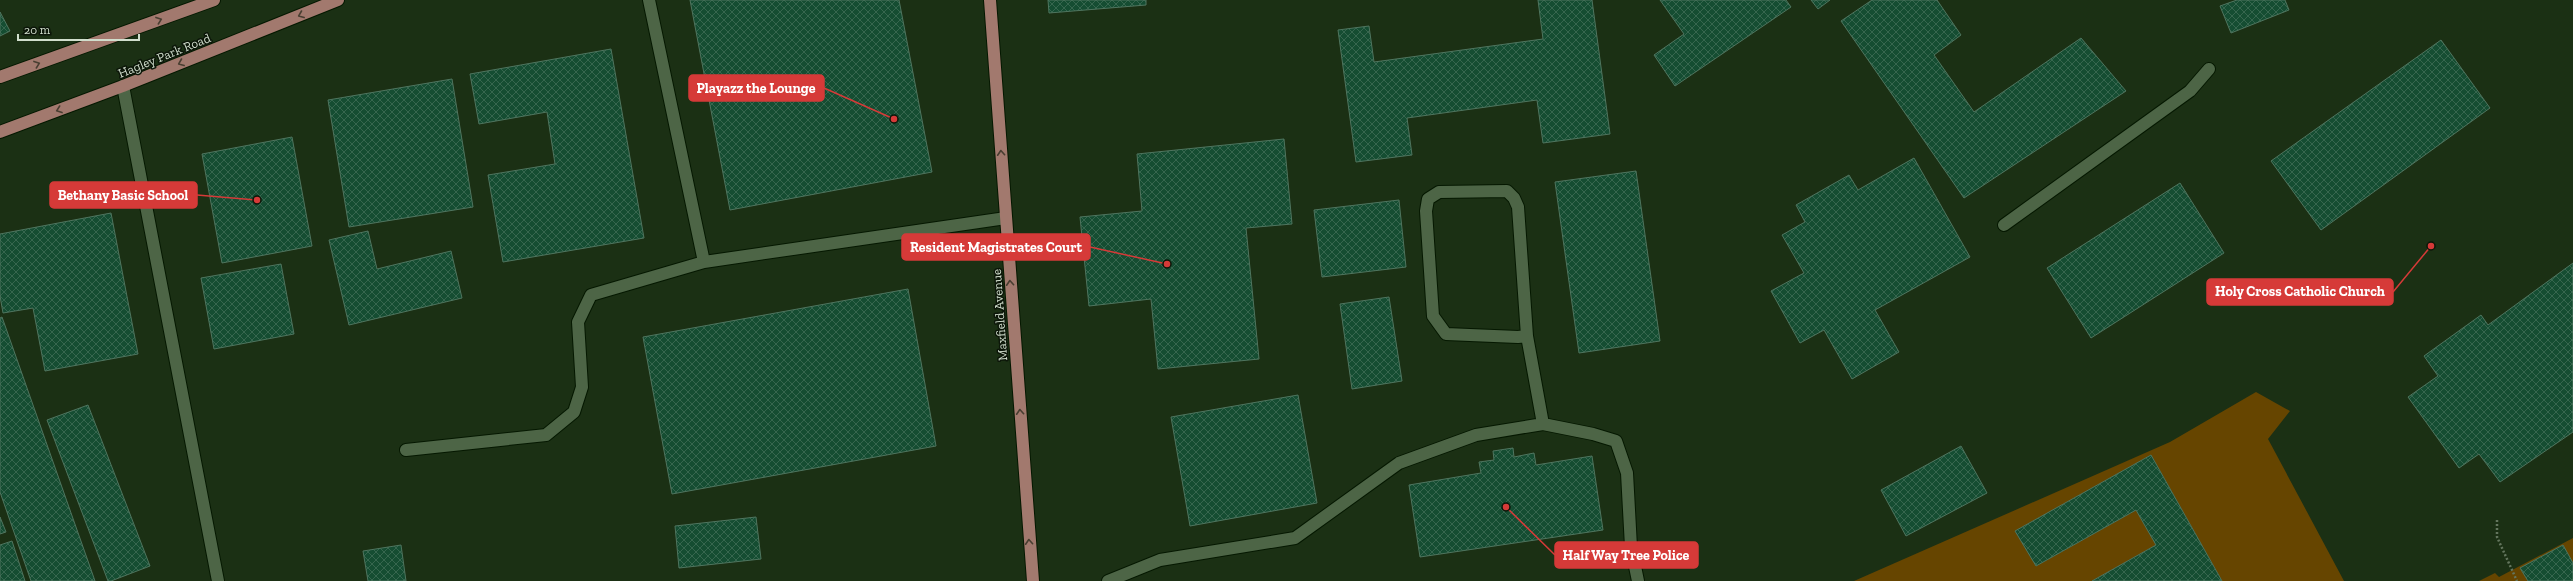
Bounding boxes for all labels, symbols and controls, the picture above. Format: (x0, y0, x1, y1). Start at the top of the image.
one-way arrow (298, 10, 305, 18)
scale bar (18, 16, 139, 42)
one-way arrow (155, 16, 162, 25)
text: 20 m (24, 23, 51, 37)
street label: Hagley Park Road (116, 30, 213, 81)
one-way arrow (177, 58, 185, 66)
one-way arrow (33, 60, 40, 69)
callout: Playazz the Lounge (689, 75, 824, 101)
text: Playazz the Lounge (696, 80, 816, 97)
one-way arrow (56, 105, 63, 113)
one-way arrow (996, 150, 1005, 156)
callout: Bethany Basic School (50, 182, 197, 208)
text: Bethany Basic School (58, 187, 188, 204)
callout: Resident Magistrates Court (902, 234, 1090, 260)
text: Resident Magistrates Court (910, 239, 1082, 256)
street label: Maxfield Avenue (989, 268, 1010, 361)
callout: Holy Cross Catholic Church (2207, 279, 2393, 305)
one-way arrow (1006, 280, 1015, 286)
text: Holy Cross Catholic Church (2215, 283, 2385, 300)
one-way arrow (1015, 409, 1024, 416)
one-way arrow (1025, 539, 1034, 545)
callout: Half Way Tree Police (1555, 542, 1698, 568)
text: Half Way Tree Police (1563, 547, 1690, 564)

